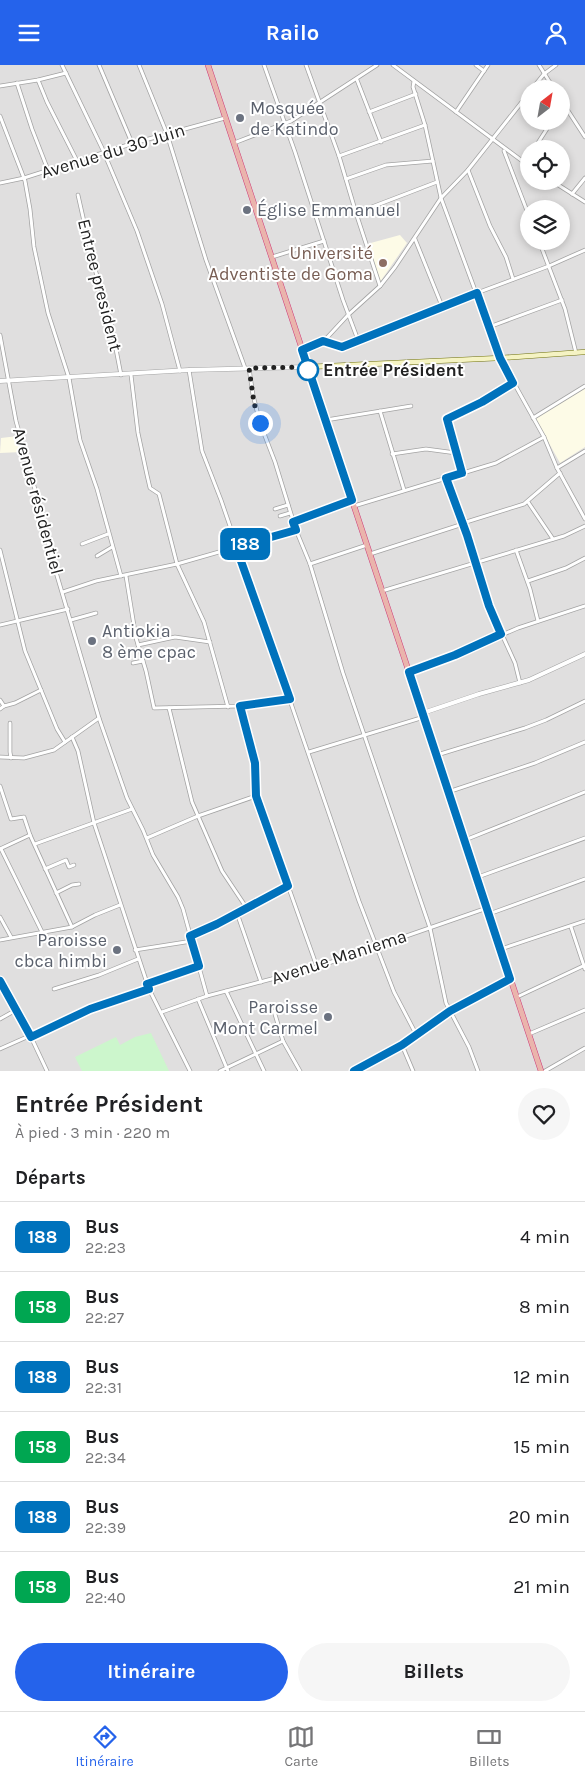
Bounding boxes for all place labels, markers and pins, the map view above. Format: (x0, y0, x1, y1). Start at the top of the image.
place label: Mosquée de Katindo (250, 97, 339, 140)
marker: Mosquée de Katindo (234, 112, 246, 124)
place label: Église Emmanuel (257, 198, 400, 221)
marker: Église Emmanuel (241, 204, 253, 216)
place label: Université Adventiste de Goma (209, 242, 373, 285)
marker: Université Adventiste de Goma (377, 257, 389, 269)
marker: Entrée Président (297, 359, 319, 381)
place label: Entrée Président (323, 359, 464, 381)
place label: Antiokia 8 ème cpac (102, 620, 196, 663)
marker: Antiokia 8 ème cpac (86, 635, 98, 647)
place label: Paroisse cbca himbi (14, 929, 107, 972)
marker: Paroisse cbca himbi (111, 944, 123, 956)
place label: Paroisse Mont Carmel (212, 996, 318, 1039)
marker: Paroisse Mont Carmel (322, 1011, 334, 1023)

